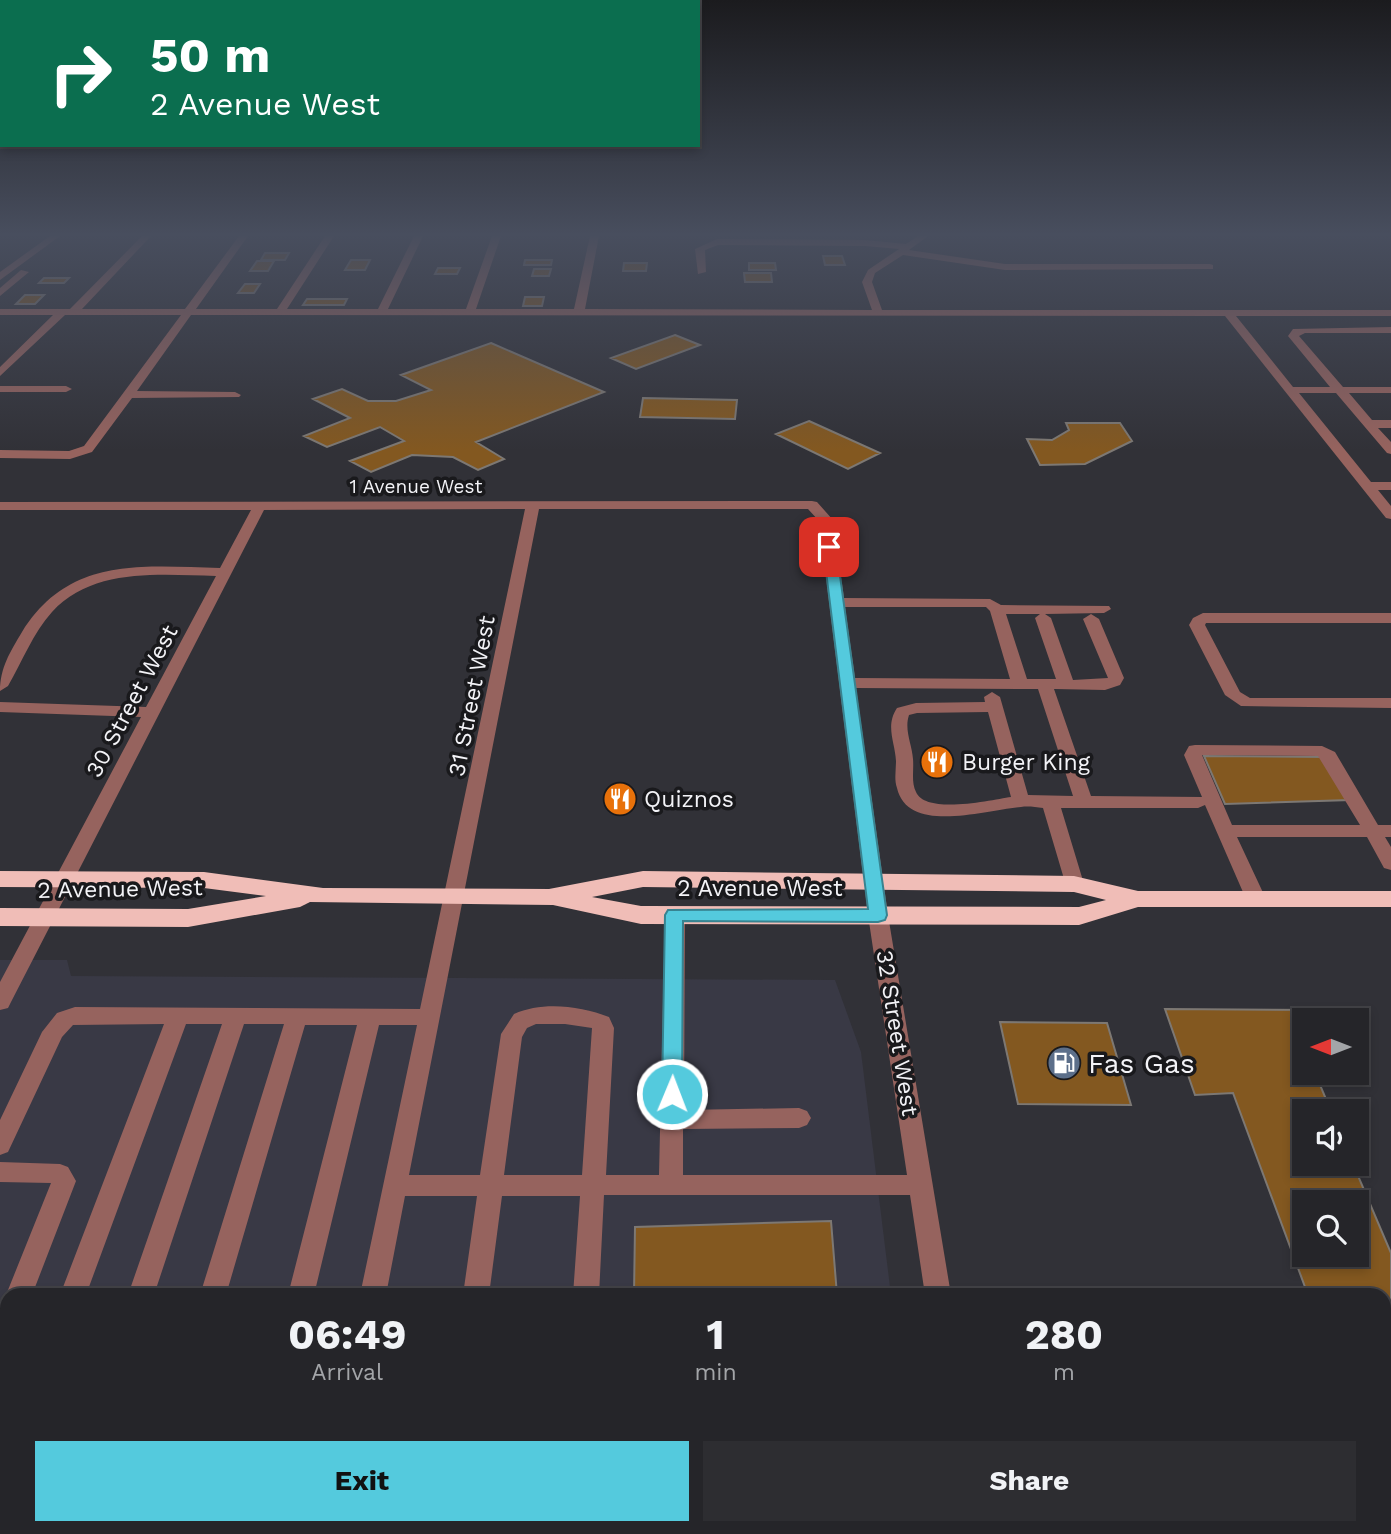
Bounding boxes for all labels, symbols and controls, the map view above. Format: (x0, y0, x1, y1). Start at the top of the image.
text: 50 m (150, 26, 270, 84)
icon: right (35, 28, 126, 119)
text: 2 Avenue West (150, 85, 380, 123)
street label: 1 Avenue West (350, 475, 482, 498)
pin (799, 517, 859, 577)
icon: arrive (810, 528, 848, 566)
street label: 31 Street West (443, 613, 501, 779)
street label: 30 Street West (81, 620, 184, 782)
restaurant icon: Burger King (918, 743, 956, 781)
place label: Burger King (962, 749, 1091, 776)
restaurant icon: Quiznos (601, 780, 639, 818)
place label: Quiznos (644, 786, 734, 813)
street label: 2 Avenue West (37, 874, 203, 904)
street label: 2 Avenue West (677, 875, 843, 902)
street label: 32 Street West (871, 948, 923, 1118)
north arrow (1292, 1008, 1368, 1085)
map controls (1292, 1008, 1369, 1267)
fuel station icon: Fas Gas (1045, 1044, 1083, 1082)
place label: Fas Gas (1088, 1047, 1195, 1080)
position arrow (635, 1057, 709, 1131)
button: sound (1292, 1099, 1369, 1176)
button: search (1292, 1190, 1369, 1267)
text: 06:49 (288, 1310, 407, 1359)
text: 1 (707, 1310, 725, 1359)
text: 280 (1025, 1310, 1103, 1359)
text: Arrival (311, 1359, 383, 1386)
text: min (694, 1359, 737, 1386)
text: m (1053, 1359, 1075, 1386)
button: Exit (35, 1441, 689, 1521)
button: Share (703, 1441, 1356, 1521)

